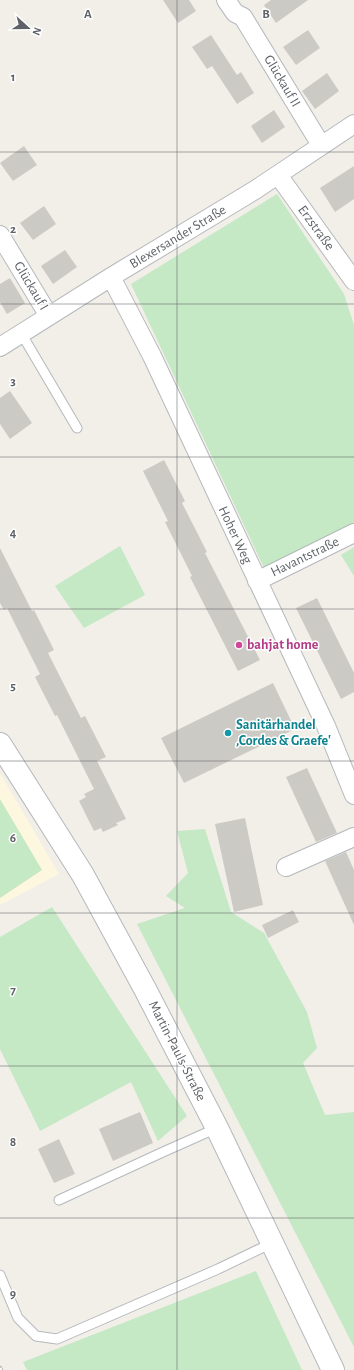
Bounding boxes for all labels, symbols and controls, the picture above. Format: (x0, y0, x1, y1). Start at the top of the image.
north arrow (8, 8, 48, 48)
text: A (84, 8, 92, 21)
text: B (262, 8, 270, 21)
text: N (30, 26, 43, 37)
street label: Glückauf II (261, 53, 303, 109)
text: 1 (11, 71, 15, 84)
street label: Blexersander Straße (127, 203, 229, 271)
street label: Erzstraße (295, 203, 337, 253)
text: 2 (10, 223, 16, 236)
street label: Glückauf I (11, 259, 51, 313)
text: 3 (10, 375, 16, 388)
street label: Hoher Weg (216, 504, 254, 566)
text: 4 (10, 527, 17, 540)
street label: Havantstraße (269, 534, 341, 580)
place label: bahjat home (247, 638, 319, 652)
marker: bahjat home (234, 640, 244, 650)
text: 5 (10, 680, 16, 693)
place label: Sanitärhandel ,Cordes & Graefe' (236, 718, 331, 748)
marker: Sanitärhandel ,Cordes & Graefe' (223, 728, 233, 738)
text: 6 (10, 832, 16, 845)
text: 7 (10, 984, 16, 997)
street label: Martin-Pauls-Straße (146, 999, 208, 1103)
text: 8 (10, 1136, 16, 1149)
text: 9 (10, 1288, 16, 1301)

